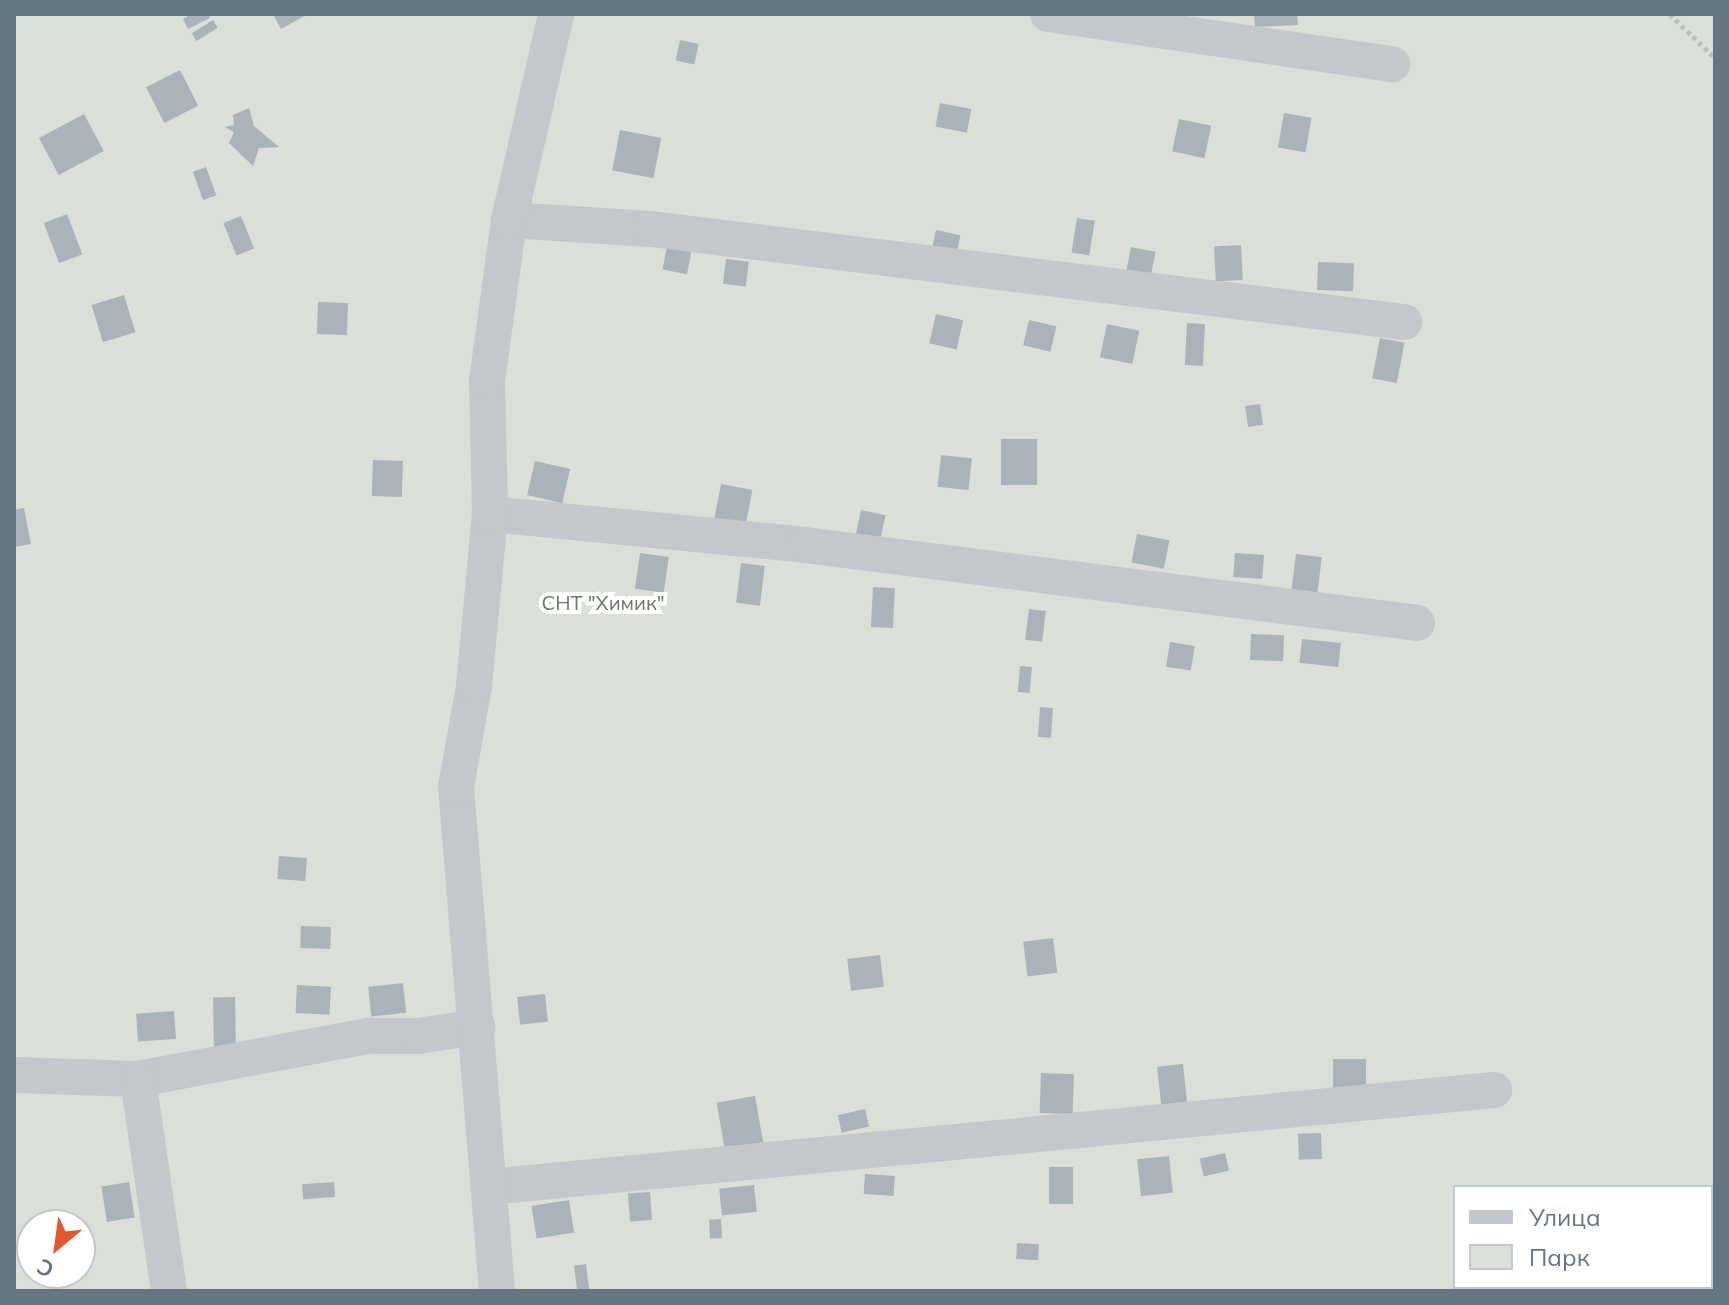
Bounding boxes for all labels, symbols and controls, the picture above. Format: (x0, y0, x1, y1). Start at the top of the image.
park label: СНТ "Химик" (541, 590, 665, 614)
legend (1453, 1185, 1713, 1289)
text: Улица (1529, 1202, 1601, 1232)
north arrow (16, 1209, 96, 1289)
text: Парк (1529, 1242, 1590, 1272)
text: С (32, 1252, 59, 1284)

